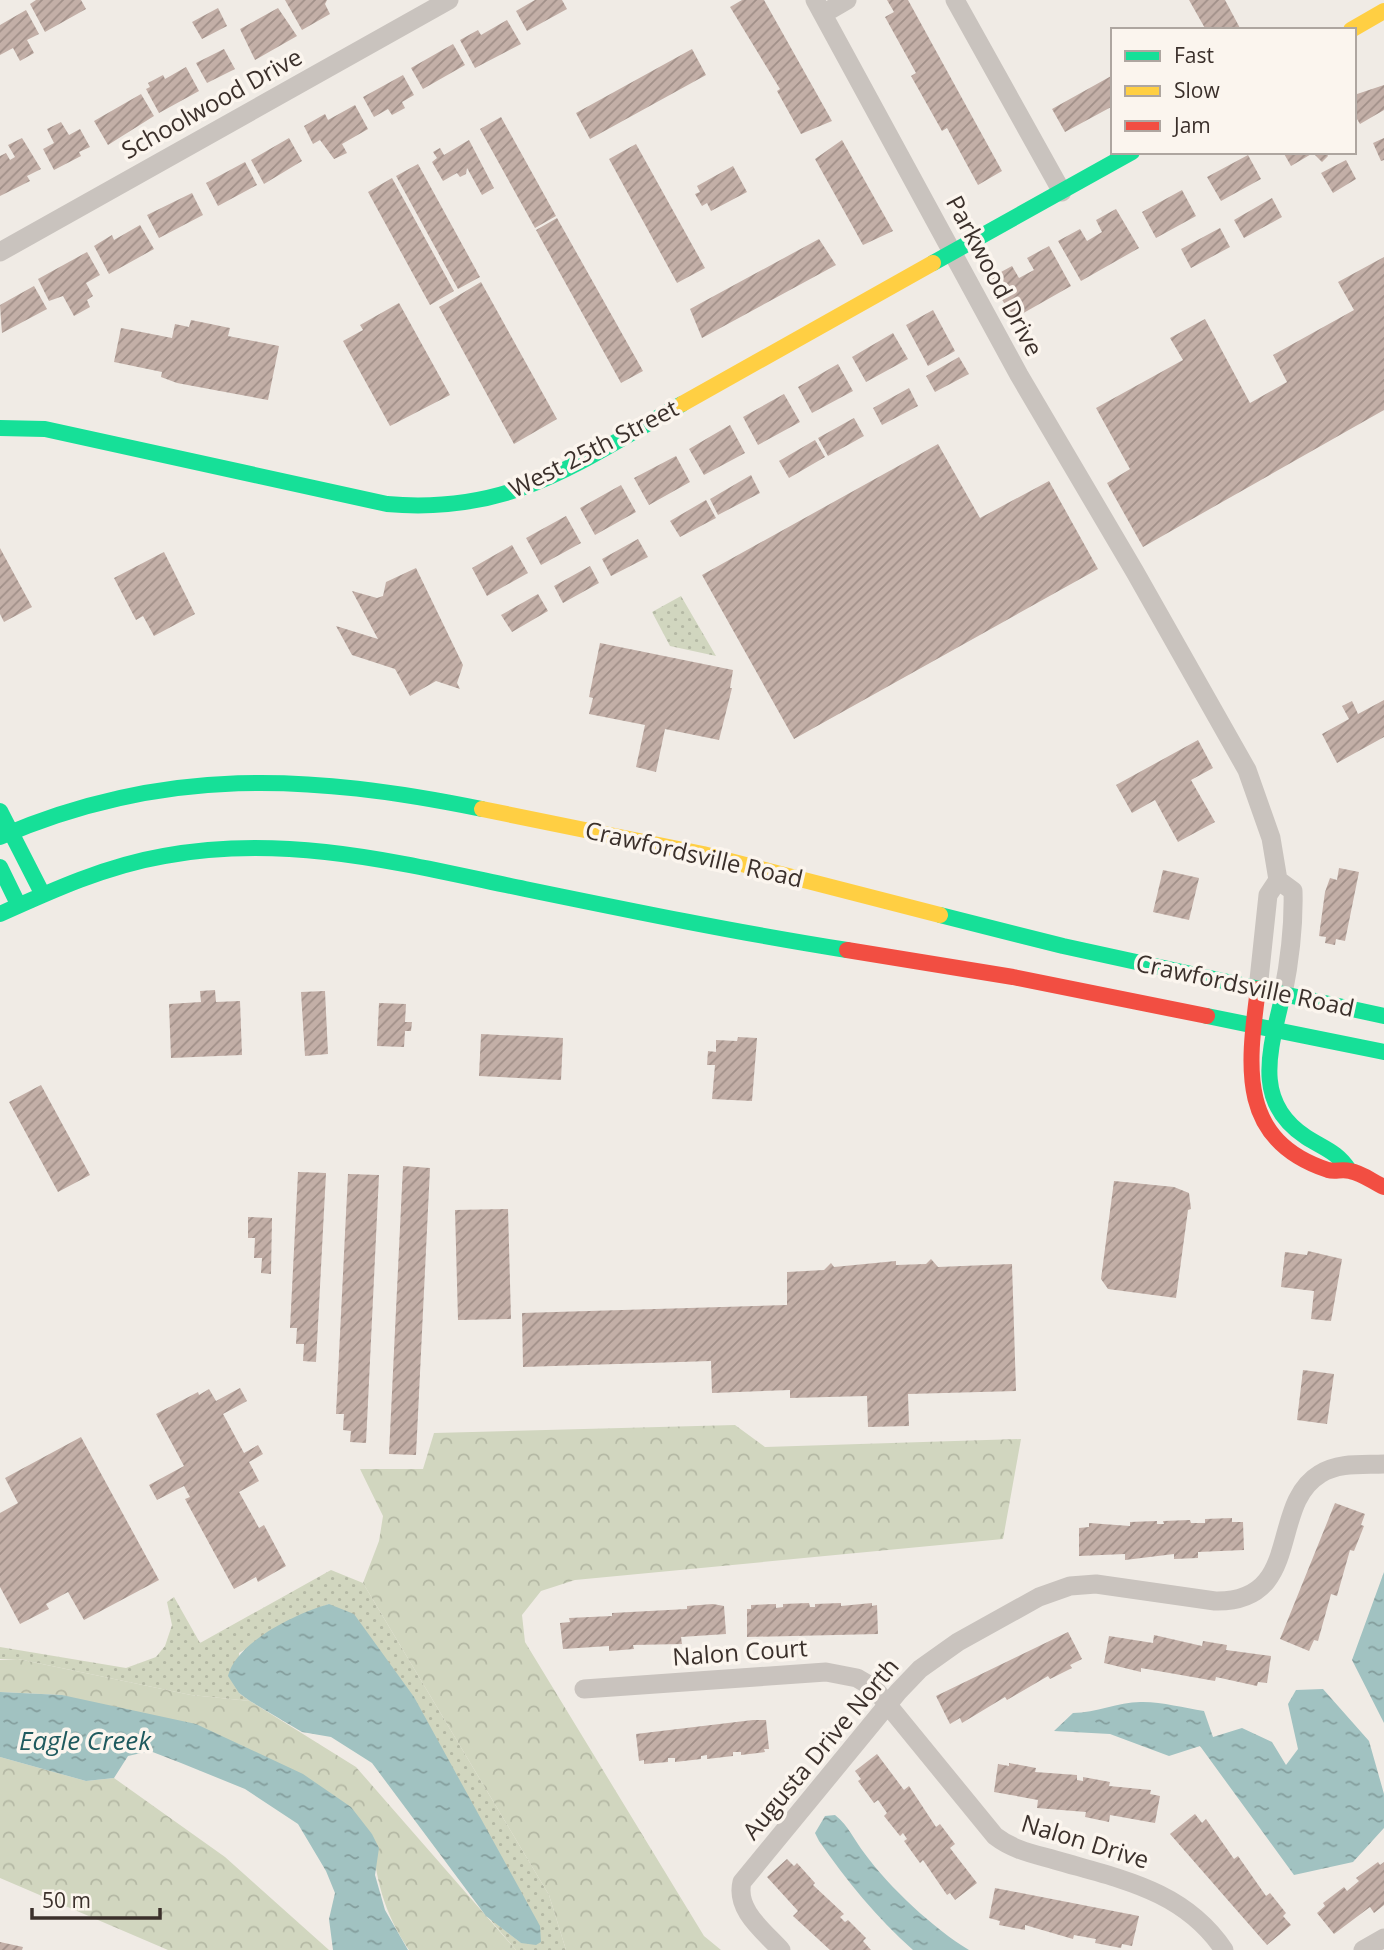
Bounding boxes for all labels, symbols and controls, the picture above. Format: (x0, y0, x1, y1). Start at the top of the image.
legend (1111, 28, 1356, 154)
street label: Schoolwood Drive (115, 39, 307, 166)
text: Fast (1174, 41, 1214, 69)
text: Slow (1174, 76, 1220, 104)
text: Jam (1172, 111, 1211, 139)
street label: Parkwood Drive (939, 189, 1052, 361)
street label: West 25th Street (503, 391, 684, 505)
street label: Crawfordsville Road (582, 812, 806, 895)
street label: Crawfordsville Road (1133, 945, 1358, 1024)
street label: Nalon Court (671, 1630, 809, 1673)
street label: Augusta Drive North (734, 1650, 906, 1846)
water label: Eagle Creek (19, 1722, 152, 1758)
street label: Nalon Drive (1018, 1806, 1153, 1876)
scale bar (32, 1876, 159, 1920)
text: 50 m (42, 1886, 91, 1914)

